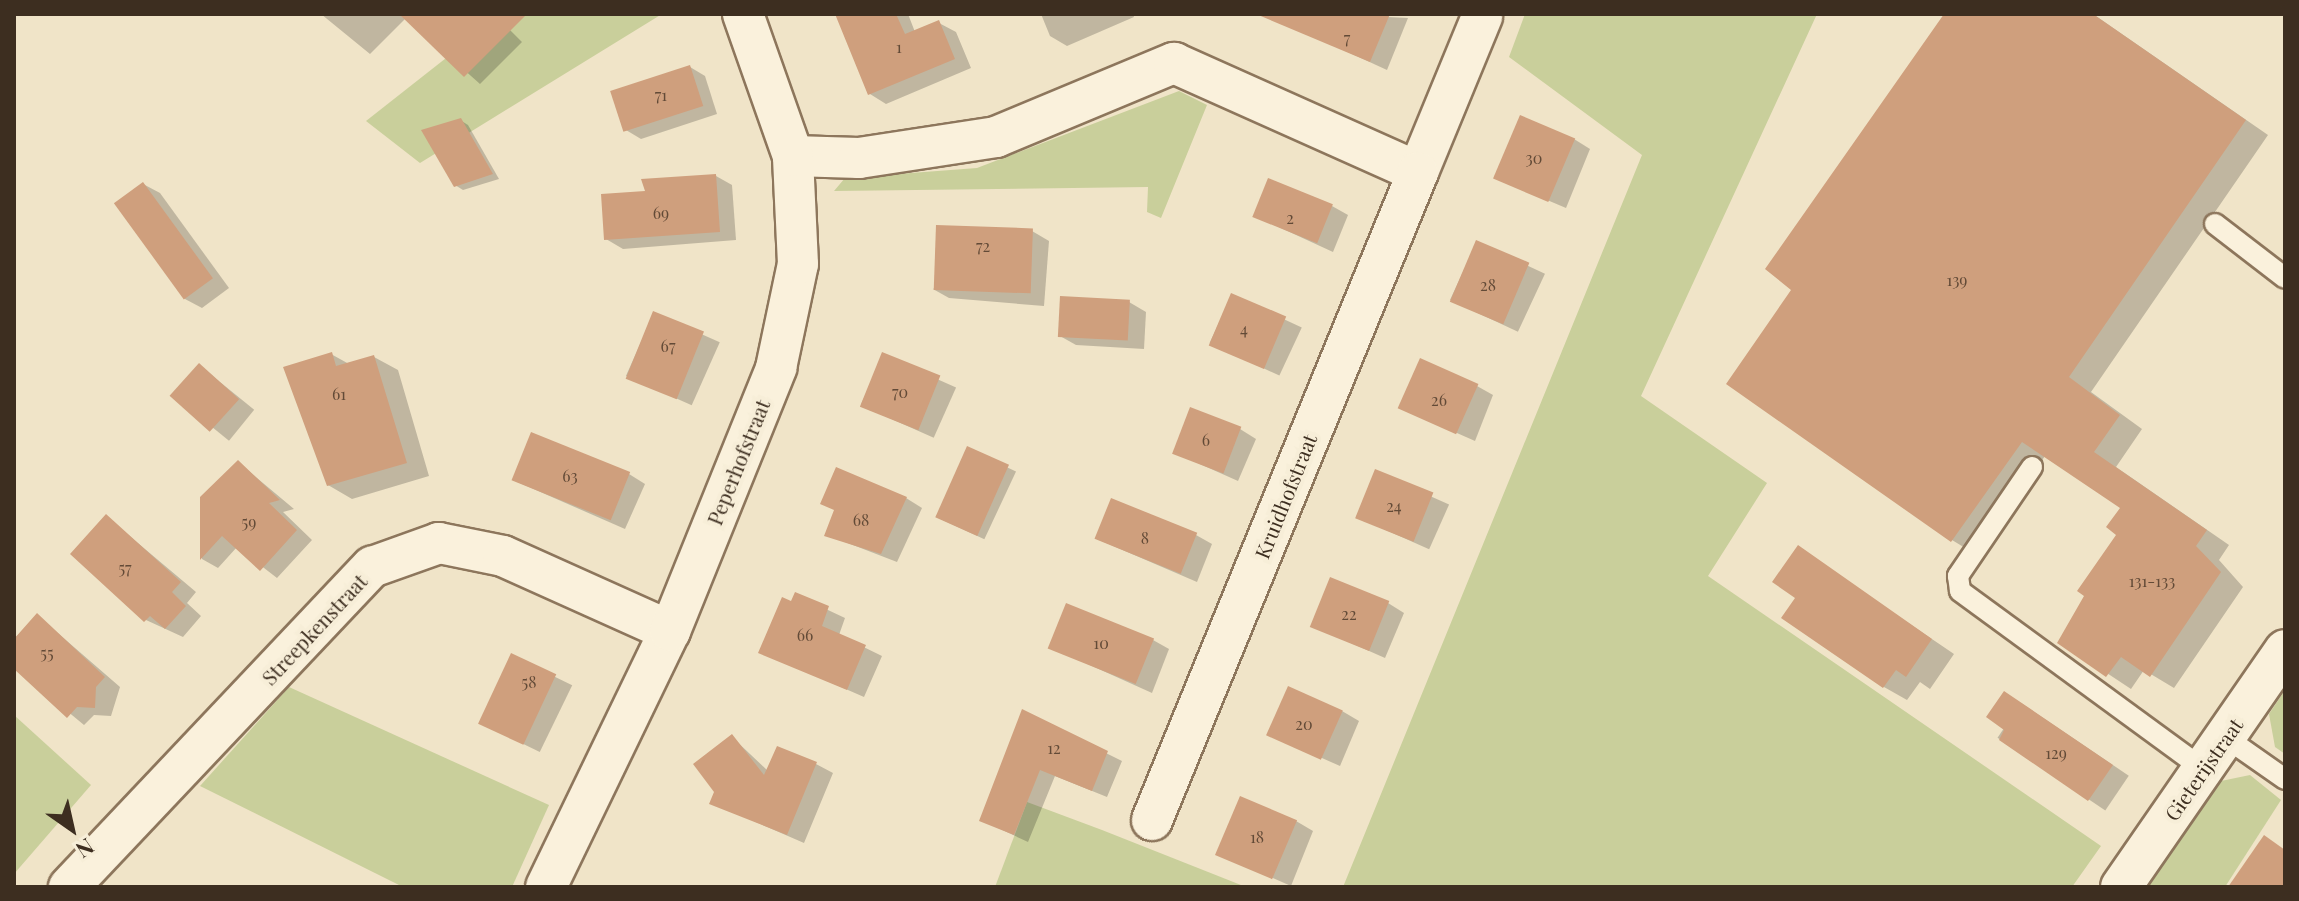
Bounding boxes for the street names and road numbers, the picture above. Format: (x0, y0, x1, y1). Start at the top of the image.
street label: Peperhofstraat (702, 396, 774, 528)
street label: Kruidhofstraat (1249, 430, 1321, 562)
street label: Streepkenstraat (257, 569, 371, 689)
street label: Gieterijstraat (2159, 713, 2247, 825)

